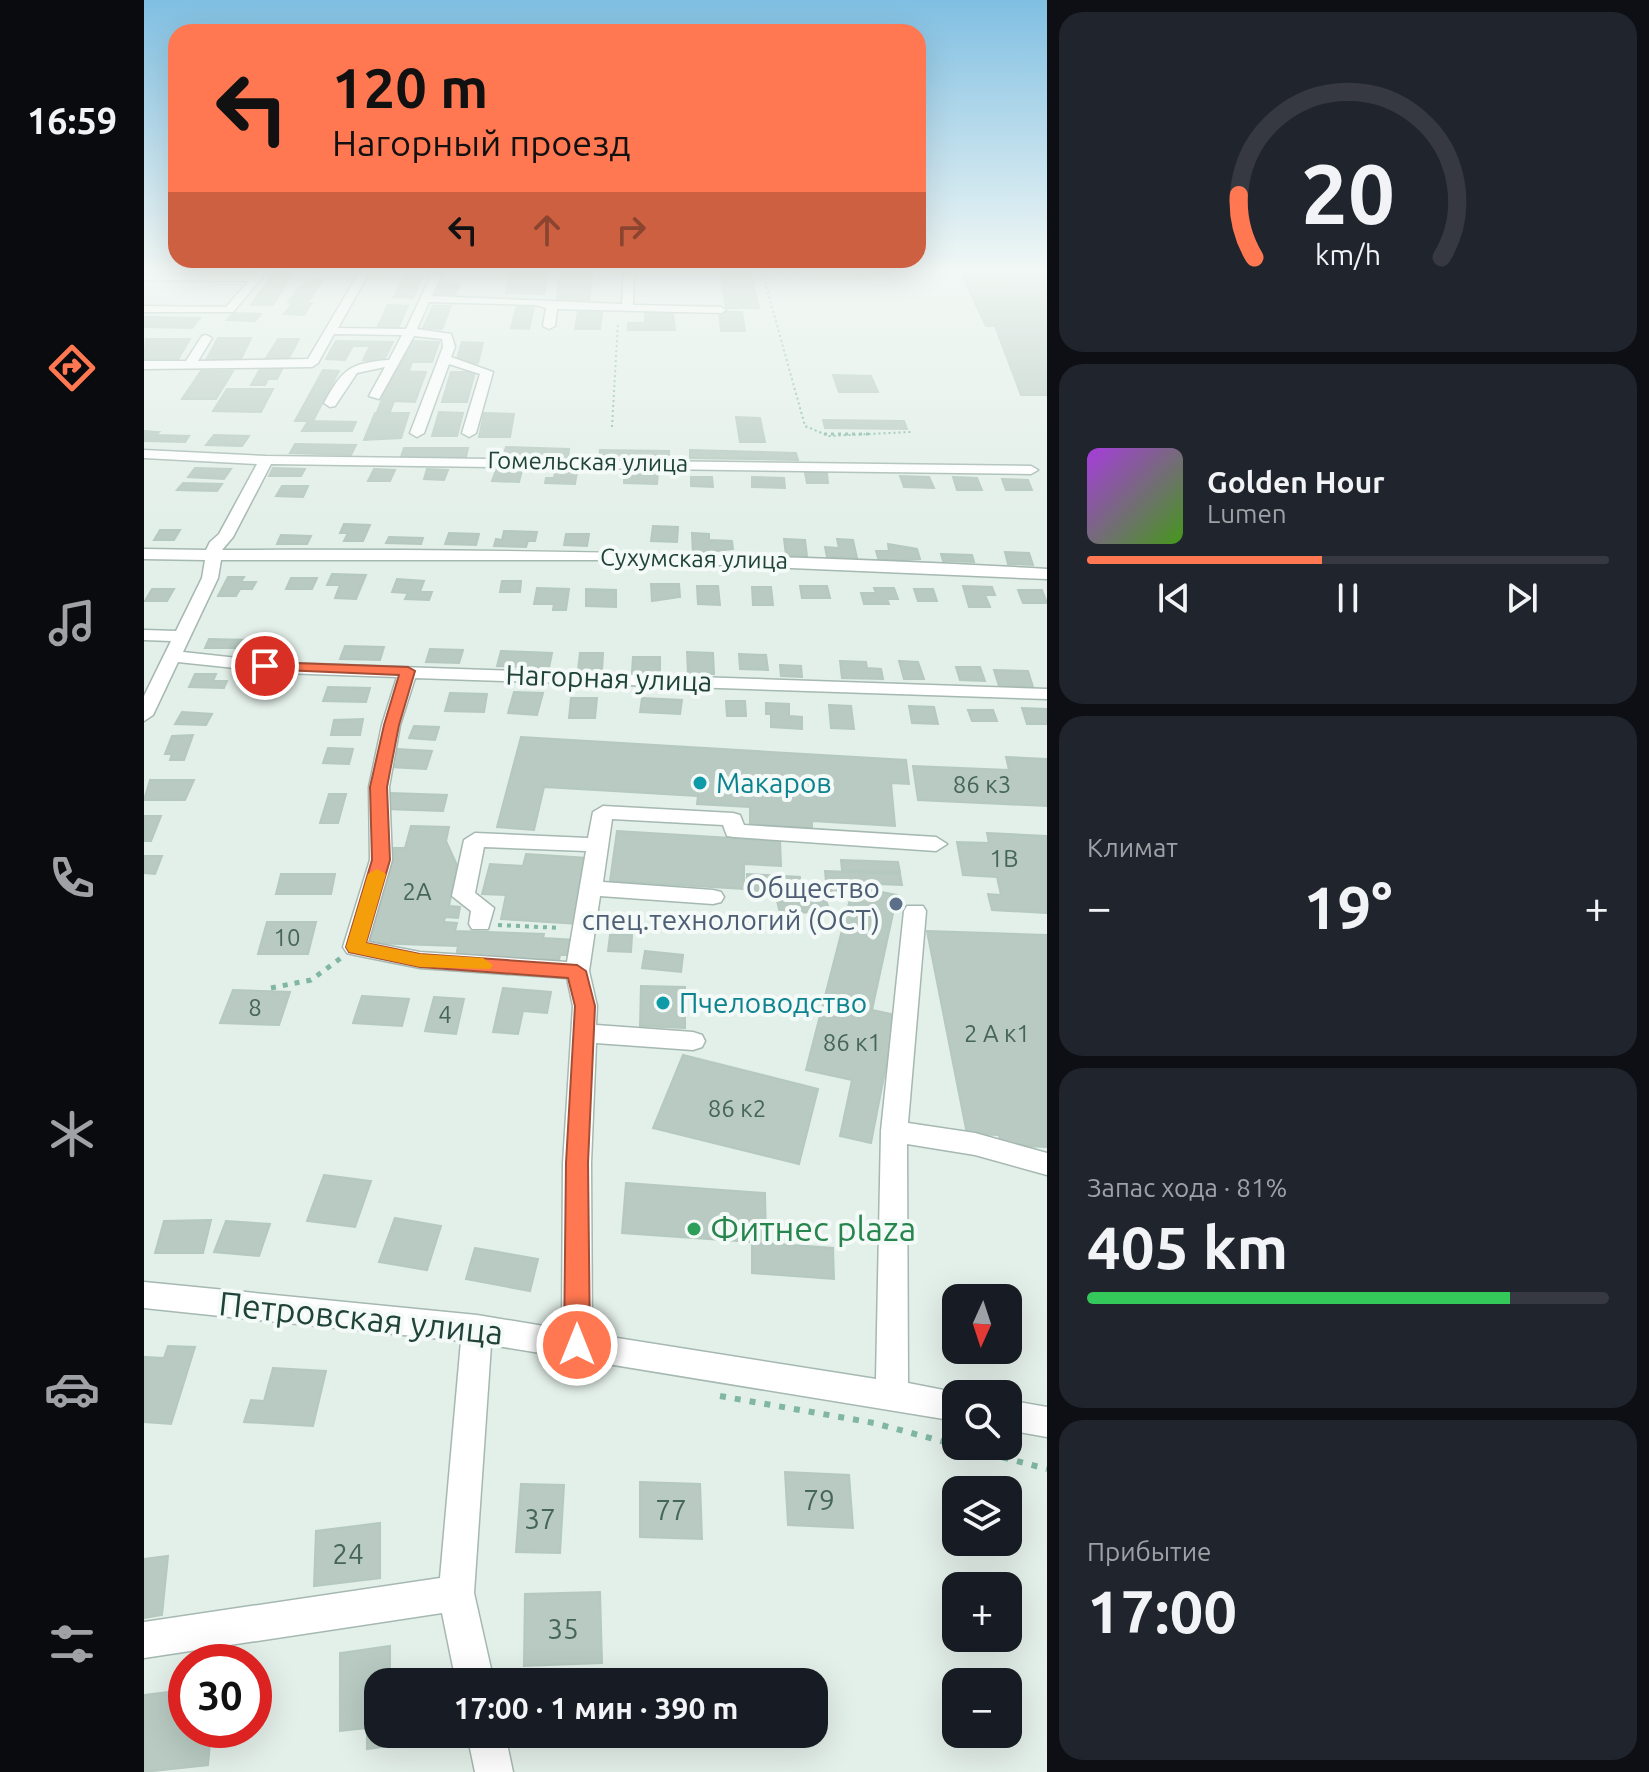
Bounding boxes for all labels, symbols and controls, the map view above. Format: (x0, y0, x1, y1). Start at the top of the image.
icon: left (200, 56, 304, 160)
text: 120 m (332, 56, 488, 119)
text: 16:59 (27, 100, 117, 141)
text: Нагорный проезд (332, 122, 631, 163)
text: 20 (1301, 146, 1395, 240)
icon: left (441, 208, 485, 252)
icon: ahead (525, 208, 569, 252)
icon: right (609, 208, 653, 252)
text: km/h (1315, 238, 1381, 270)
icon: directions (44, 340, 100, 396)
street label: Гомельская улица (487, 446, 689, 477)
text: Golden Hour (1207, 465, 1385, 499)
text: Lumen (1207, 499, 1287, 528)
street label: Сухумская улица (600, 543, 788, 574)
icon: previous (1152, 576, 1196, 620)
icon: pause (1326, 576, 1370, 620)
icon: next (1500, 576, 1544, 620)
icon: music (44, 595, 100, 651)
pin (231, 632, 299, 700)
icon: arrive (243, 644, 287, 688)
street label: Нагорная улица (505, 658, 713, 697)
place label: Макаров (716, 767, 832, 798)
house number: 86 к3 (953, 771, 1011, 798)
marker: Макаров (691, 774, 709, 792)
text: Климат (1087, 833, 1178, 862)
house number: 1В (990, 845, 1018, 872)
icon: phone (44, 850, 100, 906)
place label: Общество спец.технологий (ОСТ) (582, 872, 880, 936)
text: 19° (1304, 873, 1392, 940)
house number: 2А (402, 878, 432, 905)
text: − (1087, 882, 1112, 931)
text: + (1584, 882, 1609, 931)
marker: Общество спец.технологий (ОСТ) (887, 895, 905, 913)
house number: 10 (273, 924, 301, 951)
place label: Пчеловодство (679, 987, 867, 1018)
house number: 8 (248, 994, 262, 1021)
marker: Пчеловодство (654, 994, 672, 1012)
house number: 4 (438, 1001, 452, 1028)
house number: 2 А к1 (964, 1020, 1030, 1047)
house number: 86 к1 (823, 1029, 881, 1056)
house number: 86 к2 (708, 1095, 766, 1122)
icon: climate (44, 1106, 100, 1162)
text: Запас хода · 81% (1087, 1173, 1287, 1202)
place label: Фитнес plaza (710, 1209, 916, 1247)
text: 405 km (1087, 1213, 1288, 1280)
marker: Фитнес plaza (685, 1220, 703, 1238)
street label: Петровская улица (217, 1283, 505, 1351)
north arrow (942, 1284, 1022, 1364)
map controls (942, 1284, 1022, 1748)
position arrow (535, 1303, 619, 1387)
icon: car (44, 1361, 100, 1417)
button: search (942, 1380, 1022, 1460)
button: layers (942, 1476, 1022, 1556)
house number: 79 (803, 1484, 835, 1515)
house number: 77 (655, 1494, 687, 1525)
house number: 37 (524, 1503, 556, 1534)
text: Прибытие (1087, 1537, 1211, 1566)
house number: 24 (332, 1538, 364, 1569)
button: + (942, 1572, 1022, 1652)
text: 17:00 (1087, 1577, 1237, 1644)
house number: 35 (547, 1613, 579, 1644)
icon: filters (44, 1616, 100, 1672)
speed limit sign: 30 (168, 1644, 272, 1748)
button: − (942, 1668, 1022, 1748)
text: 17:00 · 1 мин · 390 m (454, 1691, 738, 1725)

